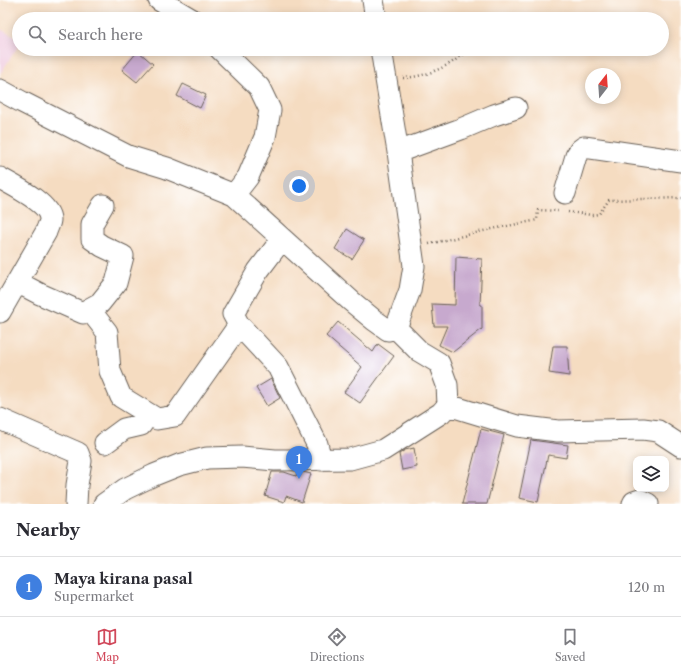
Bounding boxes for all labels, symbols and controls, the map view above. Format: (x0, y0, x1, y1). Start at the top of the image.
search box (12, 12, 669, 56)
icon: search (26, 23, 48, 45)
text: Search here (58, 25, 143, 44)
north arrow (585, 68, 621, 104)
your location (289, 176, 309, 196)
pin: 1 (286, 446, 312, 479)
map controls (633, 456, 669, 492)
button: layers (633, 456, 669, 492)
text: Nearby (16, 520, 80, 540)
text: Maya kirana pasal (54, 569, 193, 588)
text: 1 (26, 579, 32, 595)
text: 120 m (628, 579, 665, 595)
text: Supermarket (54, 588, 134, 604)
tab: Map (95, 626, 119, 664)
tab: Directions (310, 626, 364, 664)
tab: Saved (555, 626, 586, 664)

